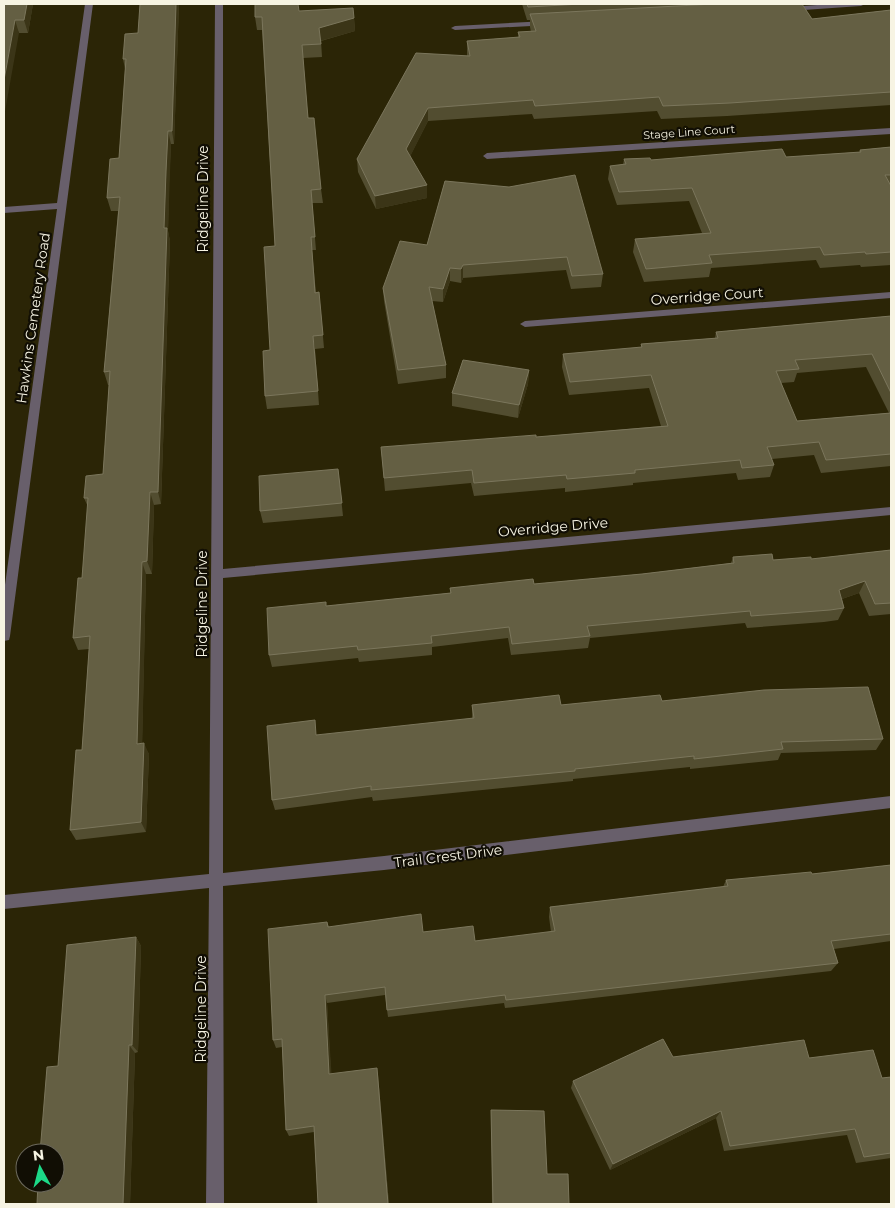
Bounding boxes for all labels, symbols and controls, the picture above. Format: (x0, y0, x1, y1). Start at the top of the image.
street label: Stage Line Court (643, 122, 736, 142)
street label: Ridgeline Drive (194, 145, 212, 253)
street label: Hawkins Cemetery Road (12, 231, 54, 405)
street label: Overridge Court (650, 283, 764, 309)
street label: Overridge Drive (497, 513, 609, 541)
street label: Ridgeline Drive (193, 550, 211, 658)
street label: Trail Crest Drive (393, 840, 503, 872)
street label: Ridgeline Drive (192, 955, 210, 1063)
north arrow (15, 1143, 65, 1193)
text: N (32, 1145, 45, 1165)

